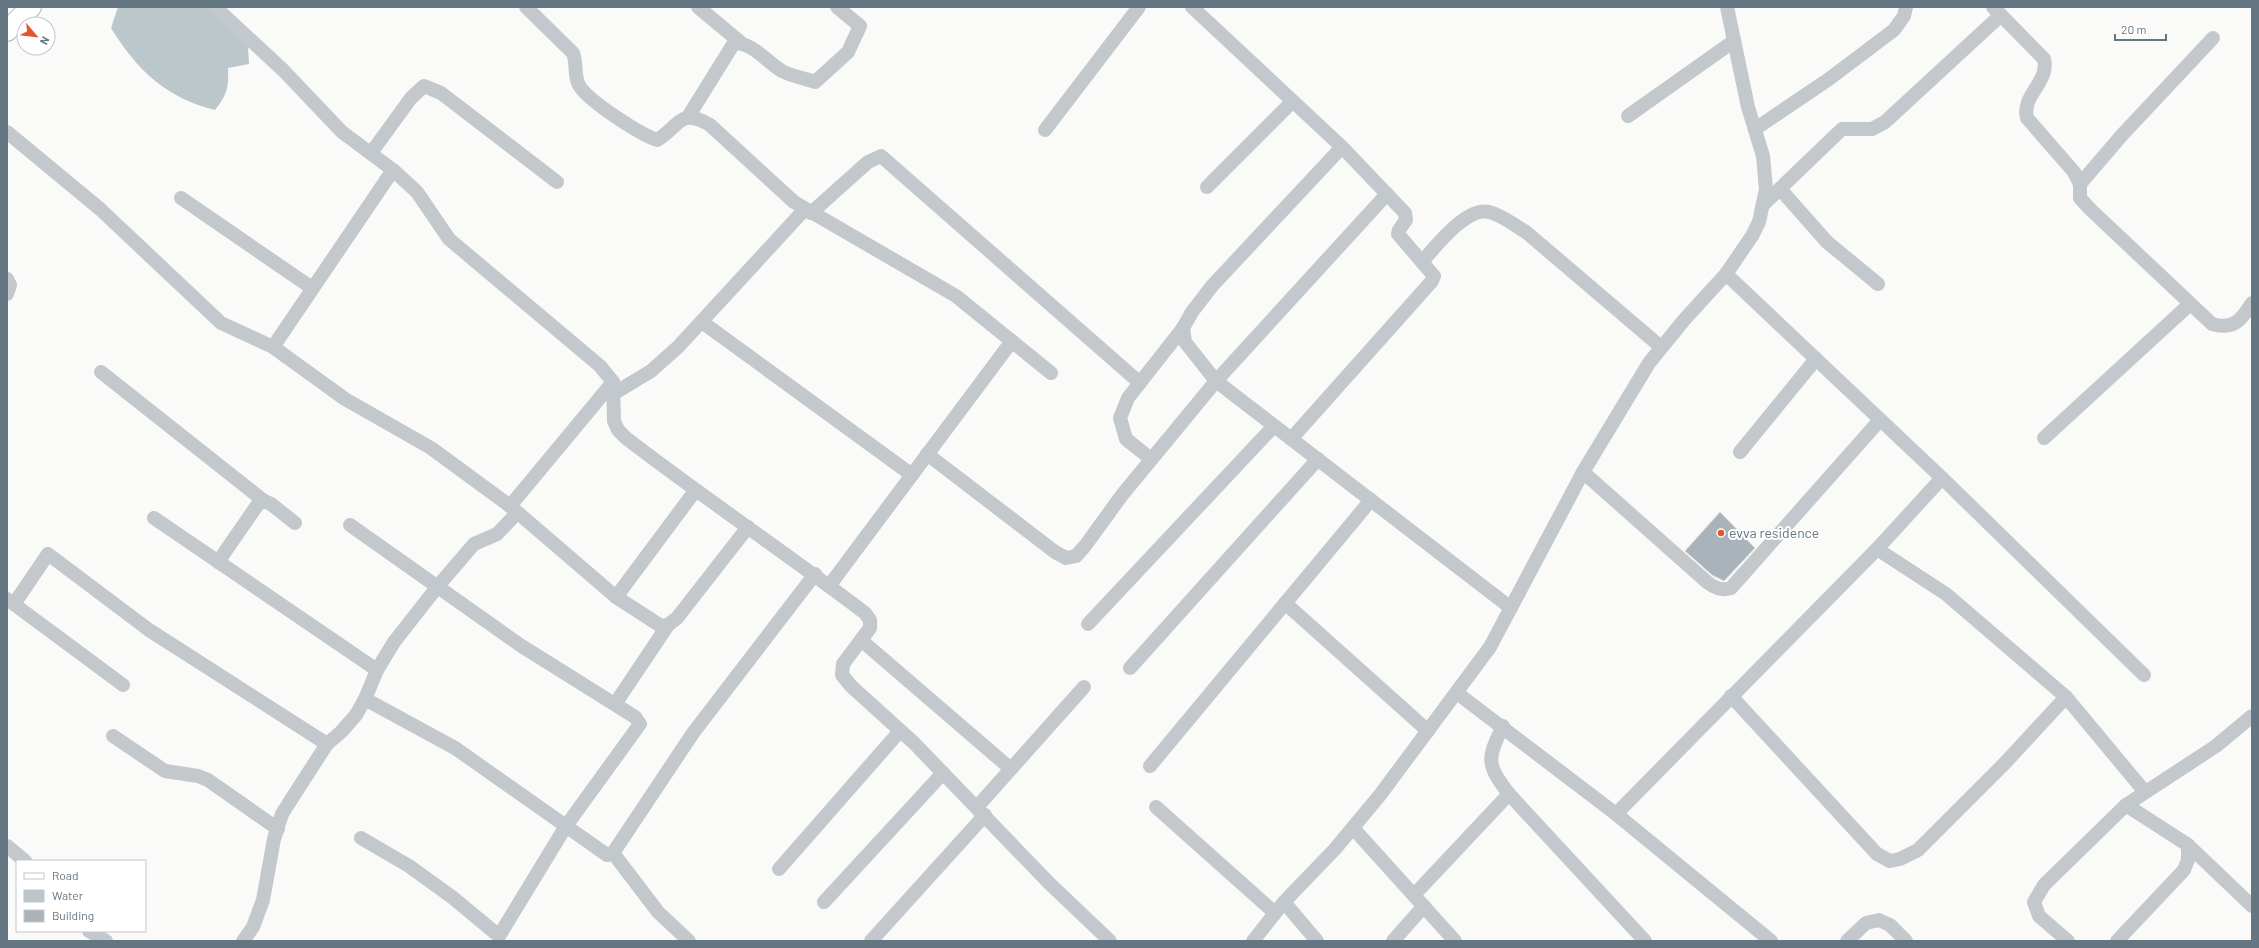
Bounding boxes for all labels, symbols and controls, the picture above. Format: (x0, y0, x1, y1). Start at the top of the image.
north arrow (16, 16, 56, 56)
scale bar (2115, 16, 2166, 42)
text: 20 m (2121, 22, 2147, 36)
text: N (38, 35, 53, 47)
place label: evva residence (1729, 524, 1819, 541)
marker: evva residence (1716, 528, 1726, 538)
legend (16, 860, 146, 932)
text: Road (52, 868, 79, 882)
text: Water (52, 888, 84, 902)
text: Building (52, 908, 94, 922)

